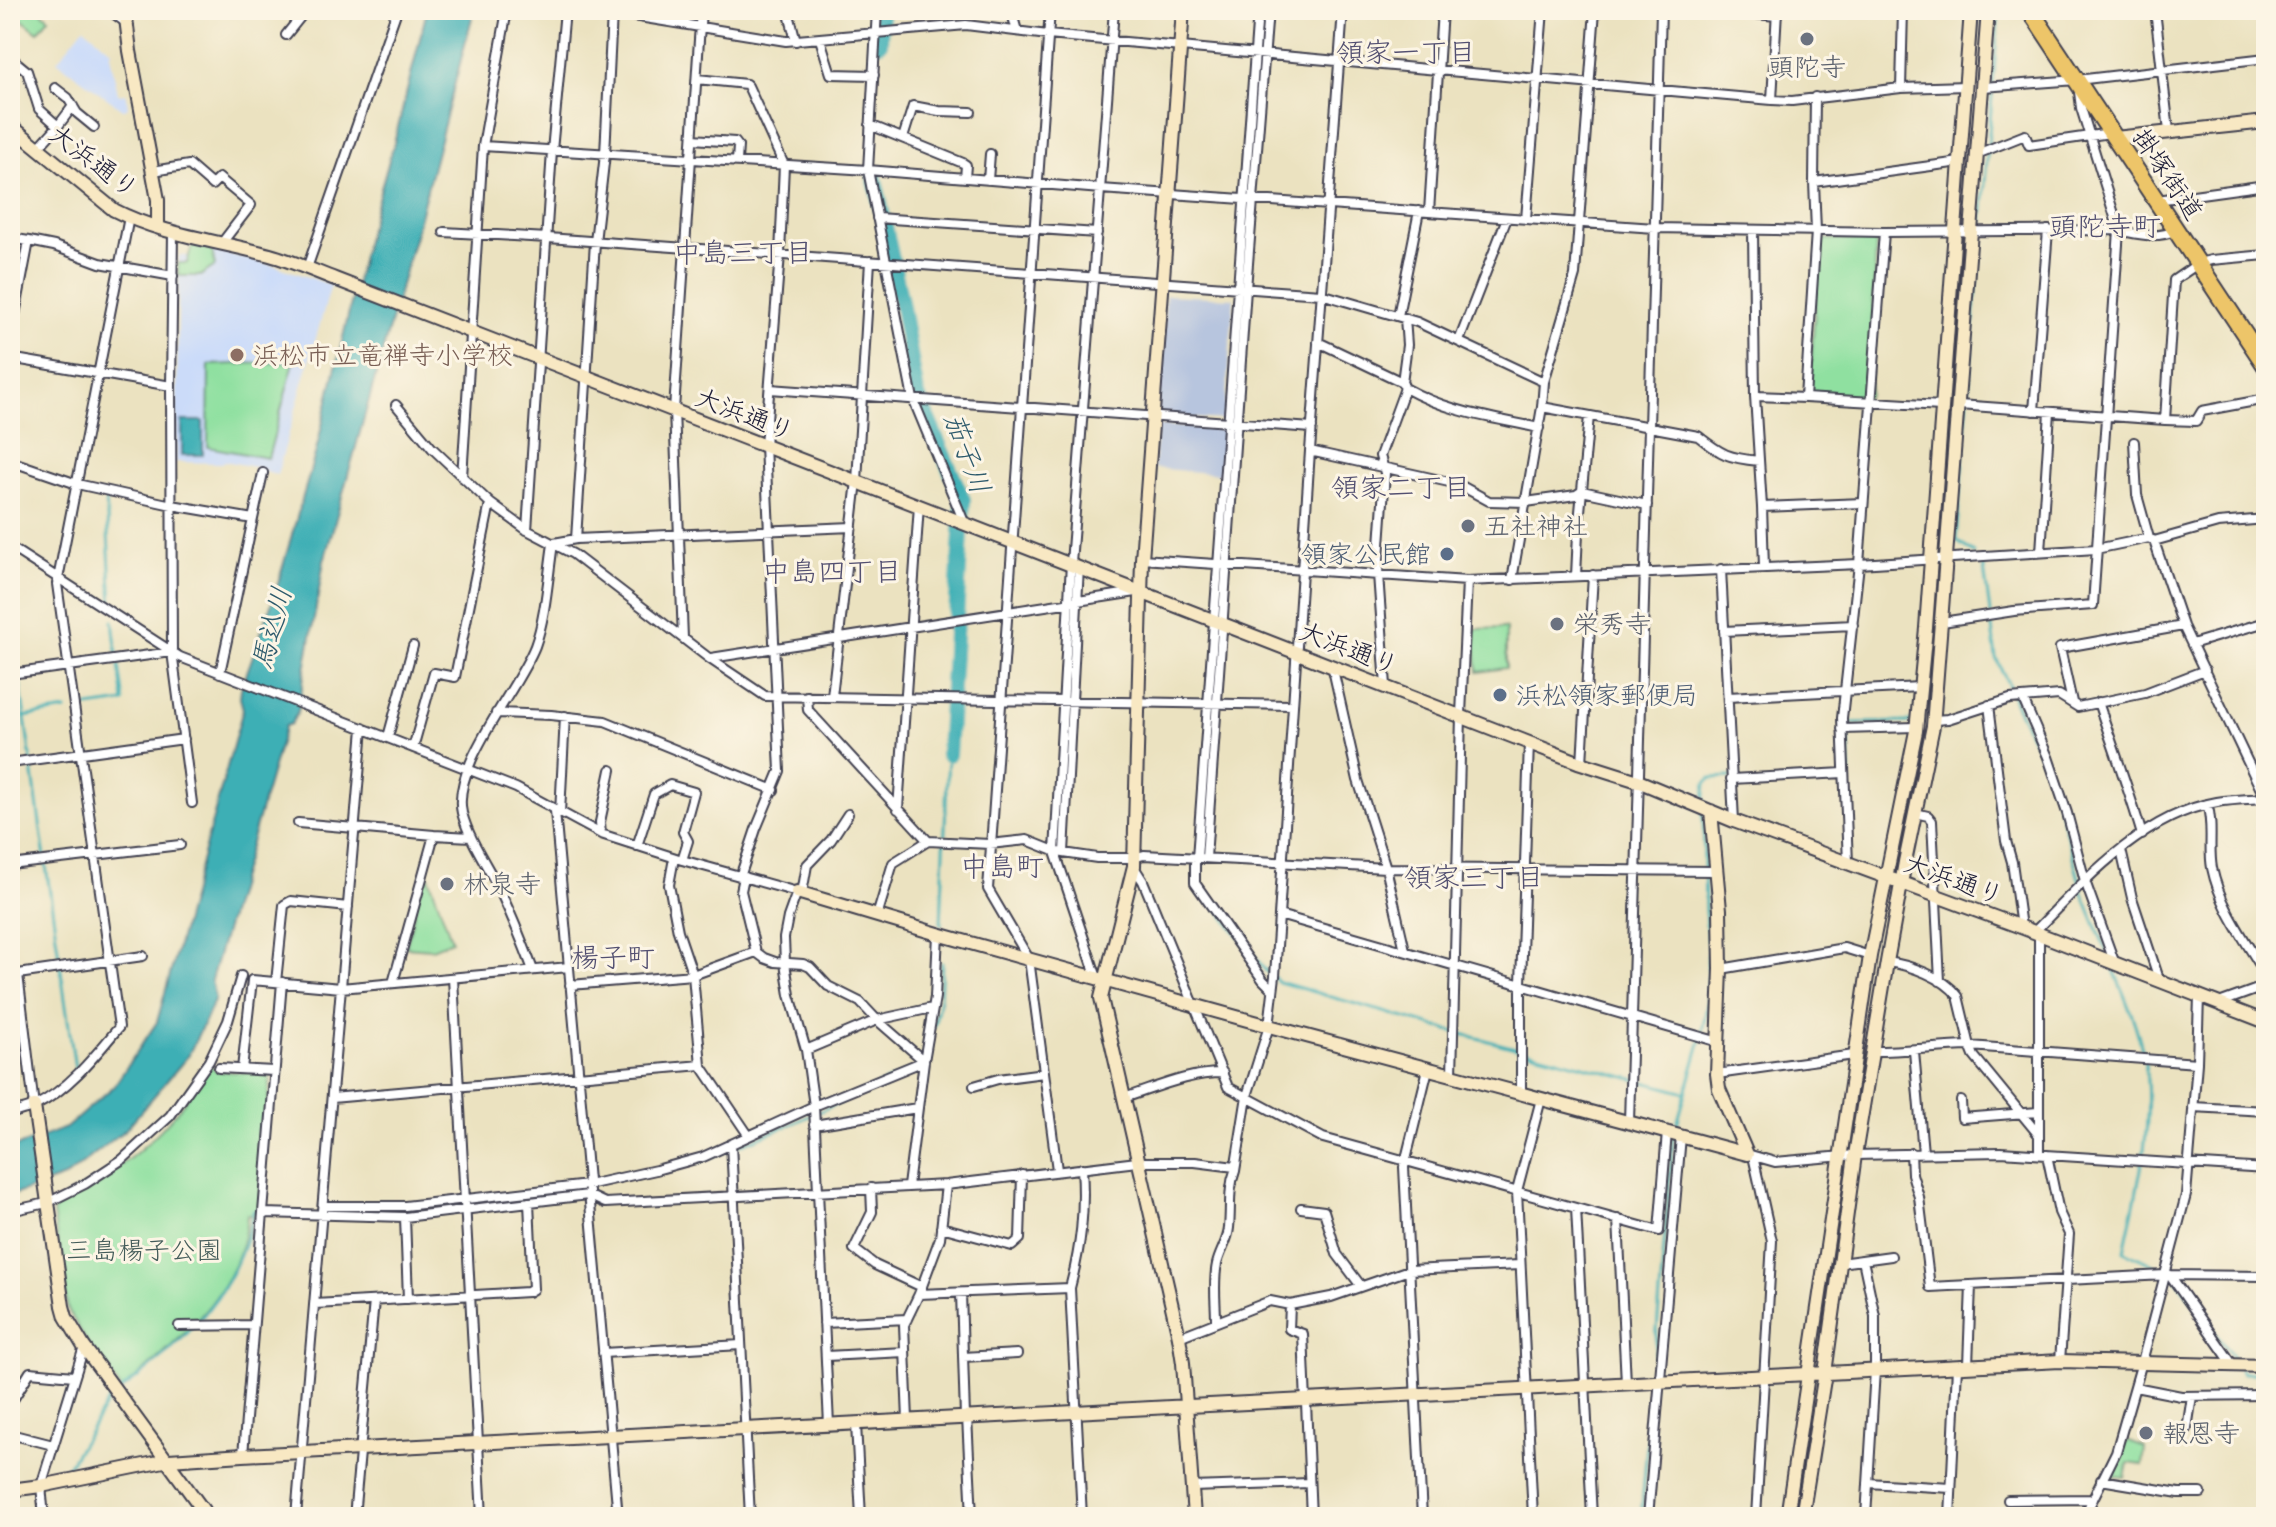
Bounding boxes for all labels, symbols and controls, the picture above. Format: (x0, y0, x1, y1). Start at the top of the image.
marker: 頭陀寺 (1798, 30, 1816, 48)
district label: 領家一丁目 (1336, 37, 1476, 69)
place label: 頭陀寺 (1768, 53, 1846, 83)
street label: 大浜通り (43, 119, 144, 205)
street label: 掛塚街道 (2126, 123, 2209, 226)
district label: 頭陀寺町 (2049, 211, 2161, 243)
district label: 中島三丁目 (673, 237, 813, 269)
place label: 浜松市立竜禅寺小学校 (253, 341, 513, 371)
marker: 浜松市立竜禅寺小学校 (228, 346, 246, 364)
street label: 大浜通り (691, 382, 799, 448)
water label: 茄子川 (938, 408, 996, 498)
district label: 領家二丁目 (1331, 472, 1471, 504)
place label: 五社神社 (1484, 512, 1588, 542)
marker: 五社神社 (1459, 517, 1477, 535)
place label: 領家公民館 (1301, 540, 1431, 570)
marker: 領家公民館 (1438, 545, 1456, 563)
district label: 中島四丁目 (762, 556, 902, 588)
water label: 馬込川 (246, 584, 298, 673)
place label: 栄秀寺 (1573, 610, 1651, 640)
marker: 栄秀寺 (1548, 615, 1566, 633)
street label: 大浜通り (1295, 616, 1403, 682)
place label: 浜松領家郵便局 (1516, 681, 1698, 711)
marker: 浜松領家郵便局 (1491, 686, 1509, 704)
street label: 大浜通り (1900, 848, 2008, 912)
district label: 中島町 (960, 851, 1044, 883)
district label: 領家三丁目 (1404, 862, 1544, 894)
place label: 林泉寺 (463, 870, 541, 900)
marker: 林泉寺 (438, 875, 456, 893)
district label: 楊子町 (571, 942, 655, 974)
park label: 三島楊子公園 (66, 1236, 222, 1266)
place label: 報恩寺 (2162, 1419, 2240, 1449)
marker: 報恩寺 (2137, 1424, 2155, 1442)

